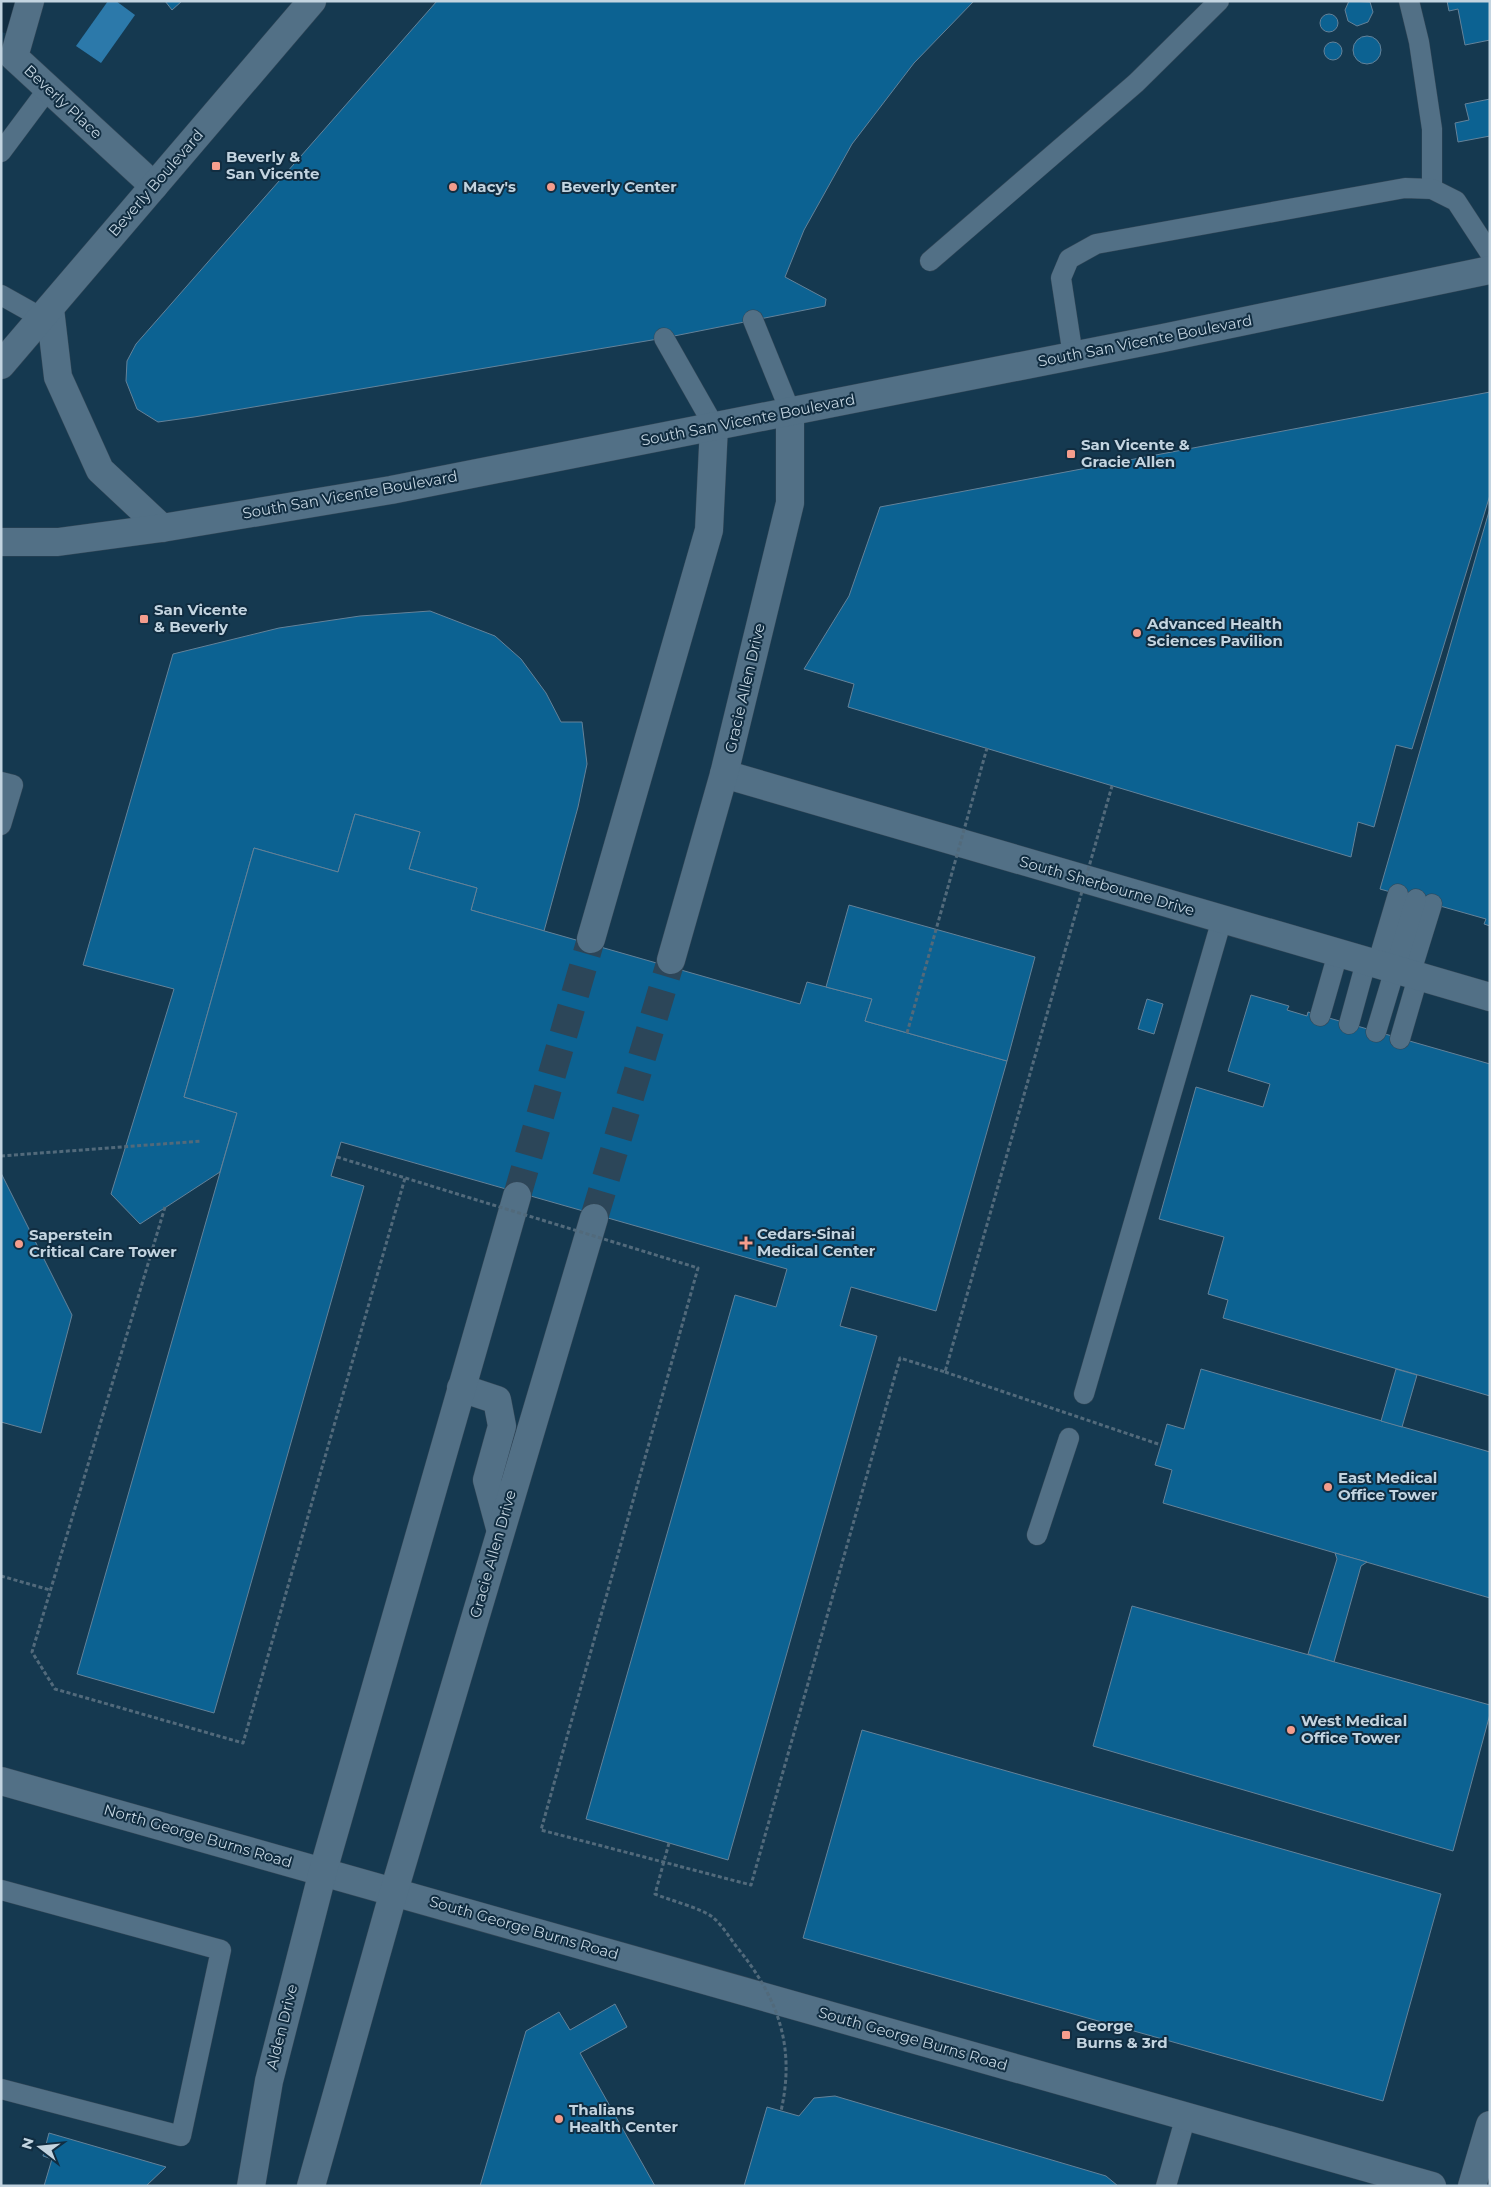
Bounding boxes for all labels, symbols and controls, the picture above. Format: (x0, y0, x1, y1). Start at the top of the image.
street label: Beverly Place (20, 61, 106, 143)
street label: Beverly Boulevard (104, 125, 207, 240)
place label: Beverly & San Vicente (226, 147, 319, 183)
marker: Beverly & San Vicente (210, 160, 222, 172)
place label: Macy's (463, 177, 516, 196)
place label: Beverly Center (561, 177, 677, 196)
marker: Macy's (447, 181, 459, 193)
marker: Beverly Center (545, 181, 557, 193)
street label: South San Vicente Boulevard (1036, 310, 1254, 371)
street label: South San Vicente Boulevard (639, 389, 857, 450)
place label: San Vicente & Gracie Allen (1081, 435, 1190, 471)
marker: San Vicente & Gracie Allen (1065, 448, 1077, 460)
street label: South San Vicente Boulevard (241, 466, 459, 523)
place label: San Vicente & Beverly (154, 600, 247, 636)
marker: San Vicente & Beverly (138, 613, 150, 625)
place label: Advanced Health Sciences Pavilion (1146, 614, 1283, 650)
street label: Gracie Allen Drive (720, 621, 769, 755)
marker: Advanced Health Sciences Pavilion (1131, 627, 1143, 639)
street label: South Sherbourne Drive (1017, 851, 1197, 920)
place label: Cedars-Sinai Medical Center (757, 1224, 876, 1260)
place label: Saperstein Critical Care Tower (29, 1225, 177, 1261)
marker: Cedars-Sinai Medical Center (739, 1236, 753, 1250)
marker: Saperstein Critical Care Tower (13, 1238, 25, 1250)
place label: East Medical Office Tower (1338, 1468, 1438, 1504)
marker: East Medical Office Tower (1322, 1481, 1334, 1493)
street label: Gracie Allen Drive (465, 1488, 520, 1620)
place label: West Medical Office Tower (1301, 1711, 1407, 1747)
marker: West Medical Office Tower (1285, 1724, 1297, 1736)
street label: North George Burns Road (102, 1800, 295, 1872)
street label: South George Burns Road (427, 1891, 621, 1964)
street label: Alden Drive (262, 1982, 301, 2072)
street label: South George Burns Road (816, 2002, 1010, 2075)
place label: George Burns & 3rd (1076, 2016, 1168, 2052)
marker: George Burns & 3rd (1060, 2029, 1072, 2041)
place label: Thalians Health Center (569, 2100, 678, 2136)
marker: Thalians Health Center (553, 2113, 565, 2125)
north arrow (15, 2122, 65, 2172)
text: N (17, 2135, 38, 2151)

